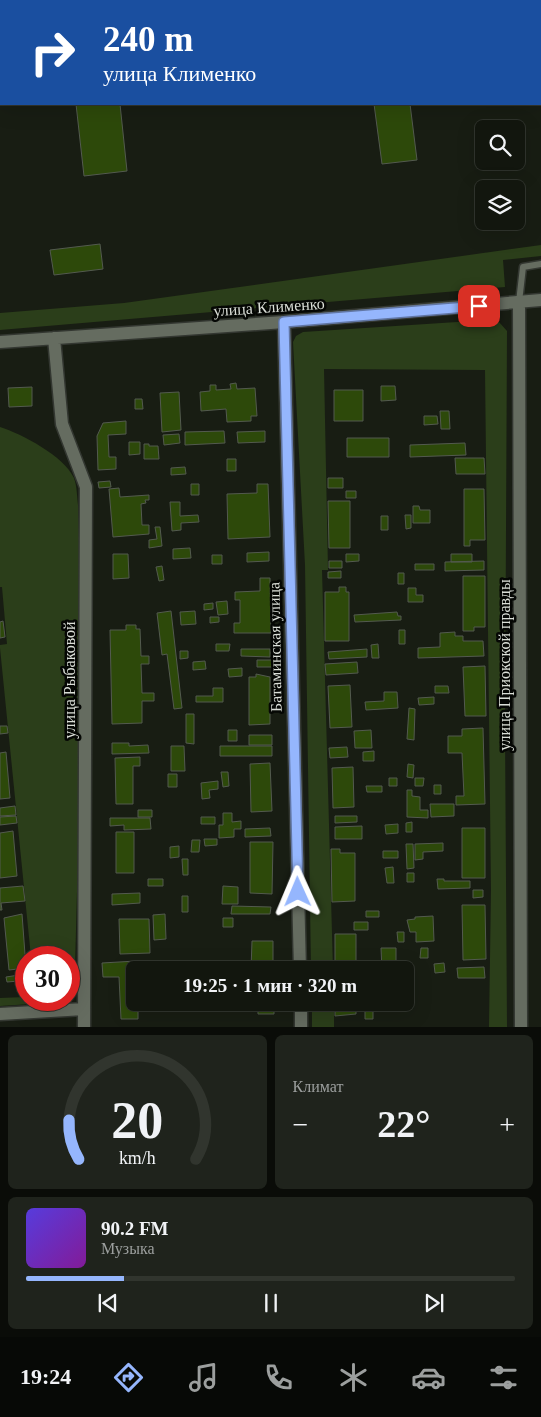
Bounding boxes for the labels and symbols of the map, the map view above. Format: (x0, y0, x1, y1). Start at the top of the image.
pin (458, 285, 500, 327)
street label: улица Клименко (213, 295, 325, 320)
street label: улица Приокской правды (496, 579, 514, 751)
street label: Батаминская улица (265, 582, 286, 712)
street label: улица Рыбаковой (61, 621, 79, 739)
position arrow (271, 865, 323, 917)
speed limit sign: 30 (15, 946, 80, 1011)

